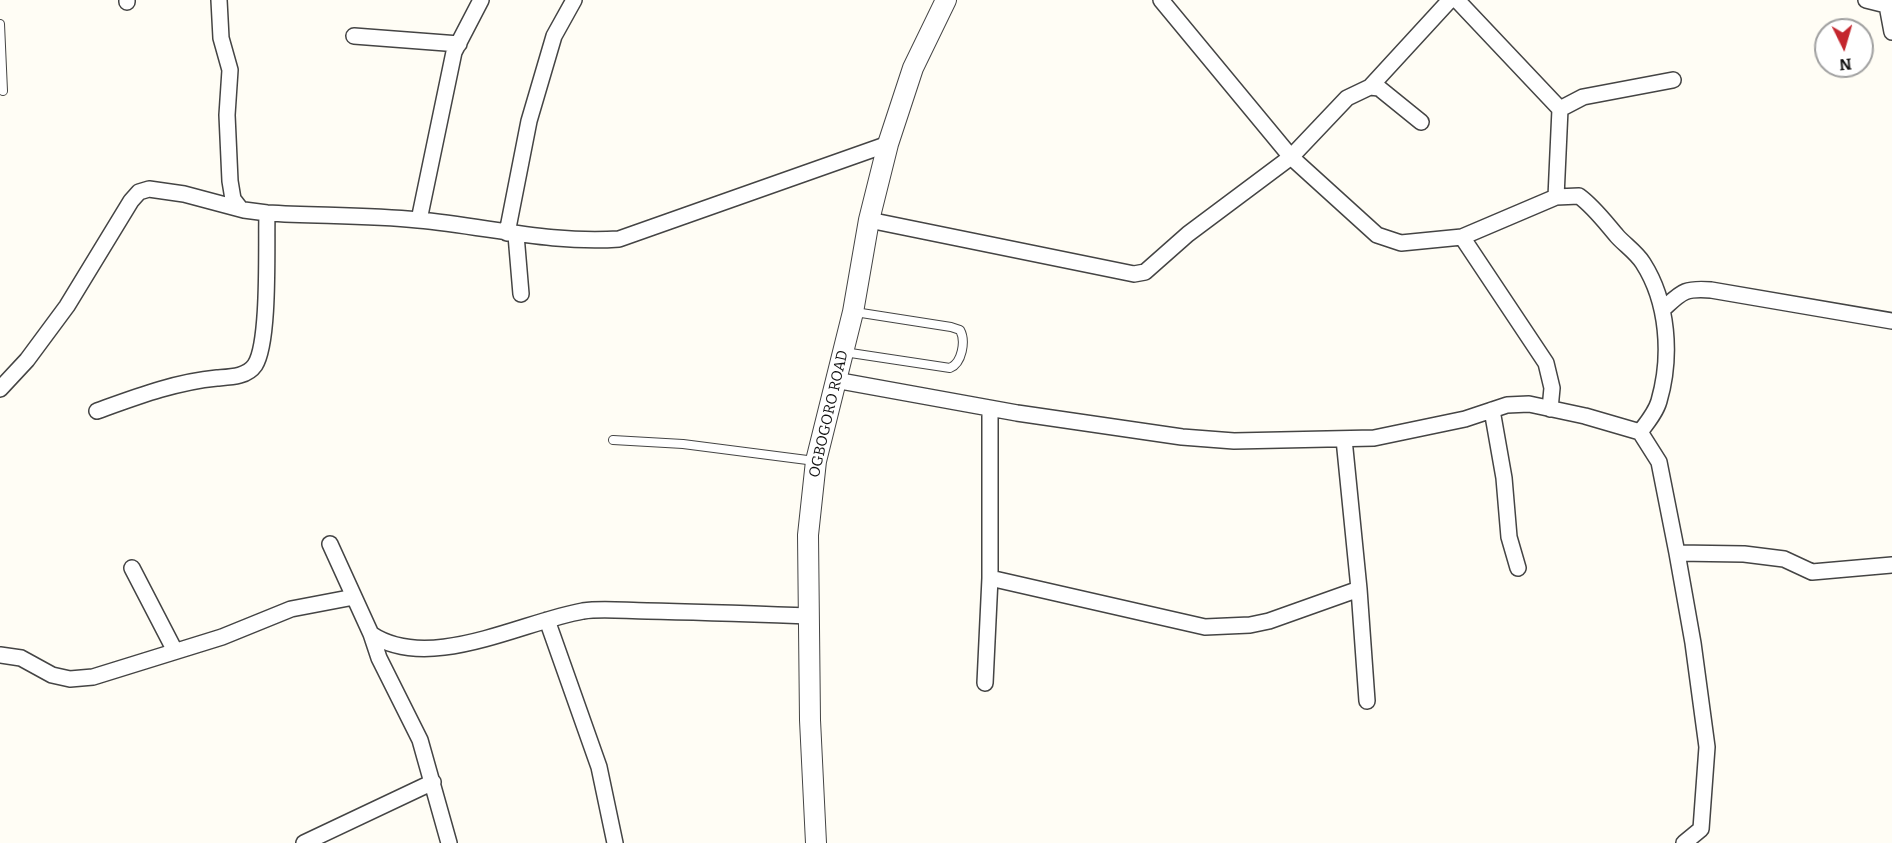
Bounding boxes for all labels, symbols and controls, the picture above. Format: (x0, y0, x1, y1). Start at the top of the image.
north arrow (1814, 18, 1874, 78)
text: N (1838, 54, 1852, 74)
street label: OGBOGORO ROAD (806, 349, 852, 479)

